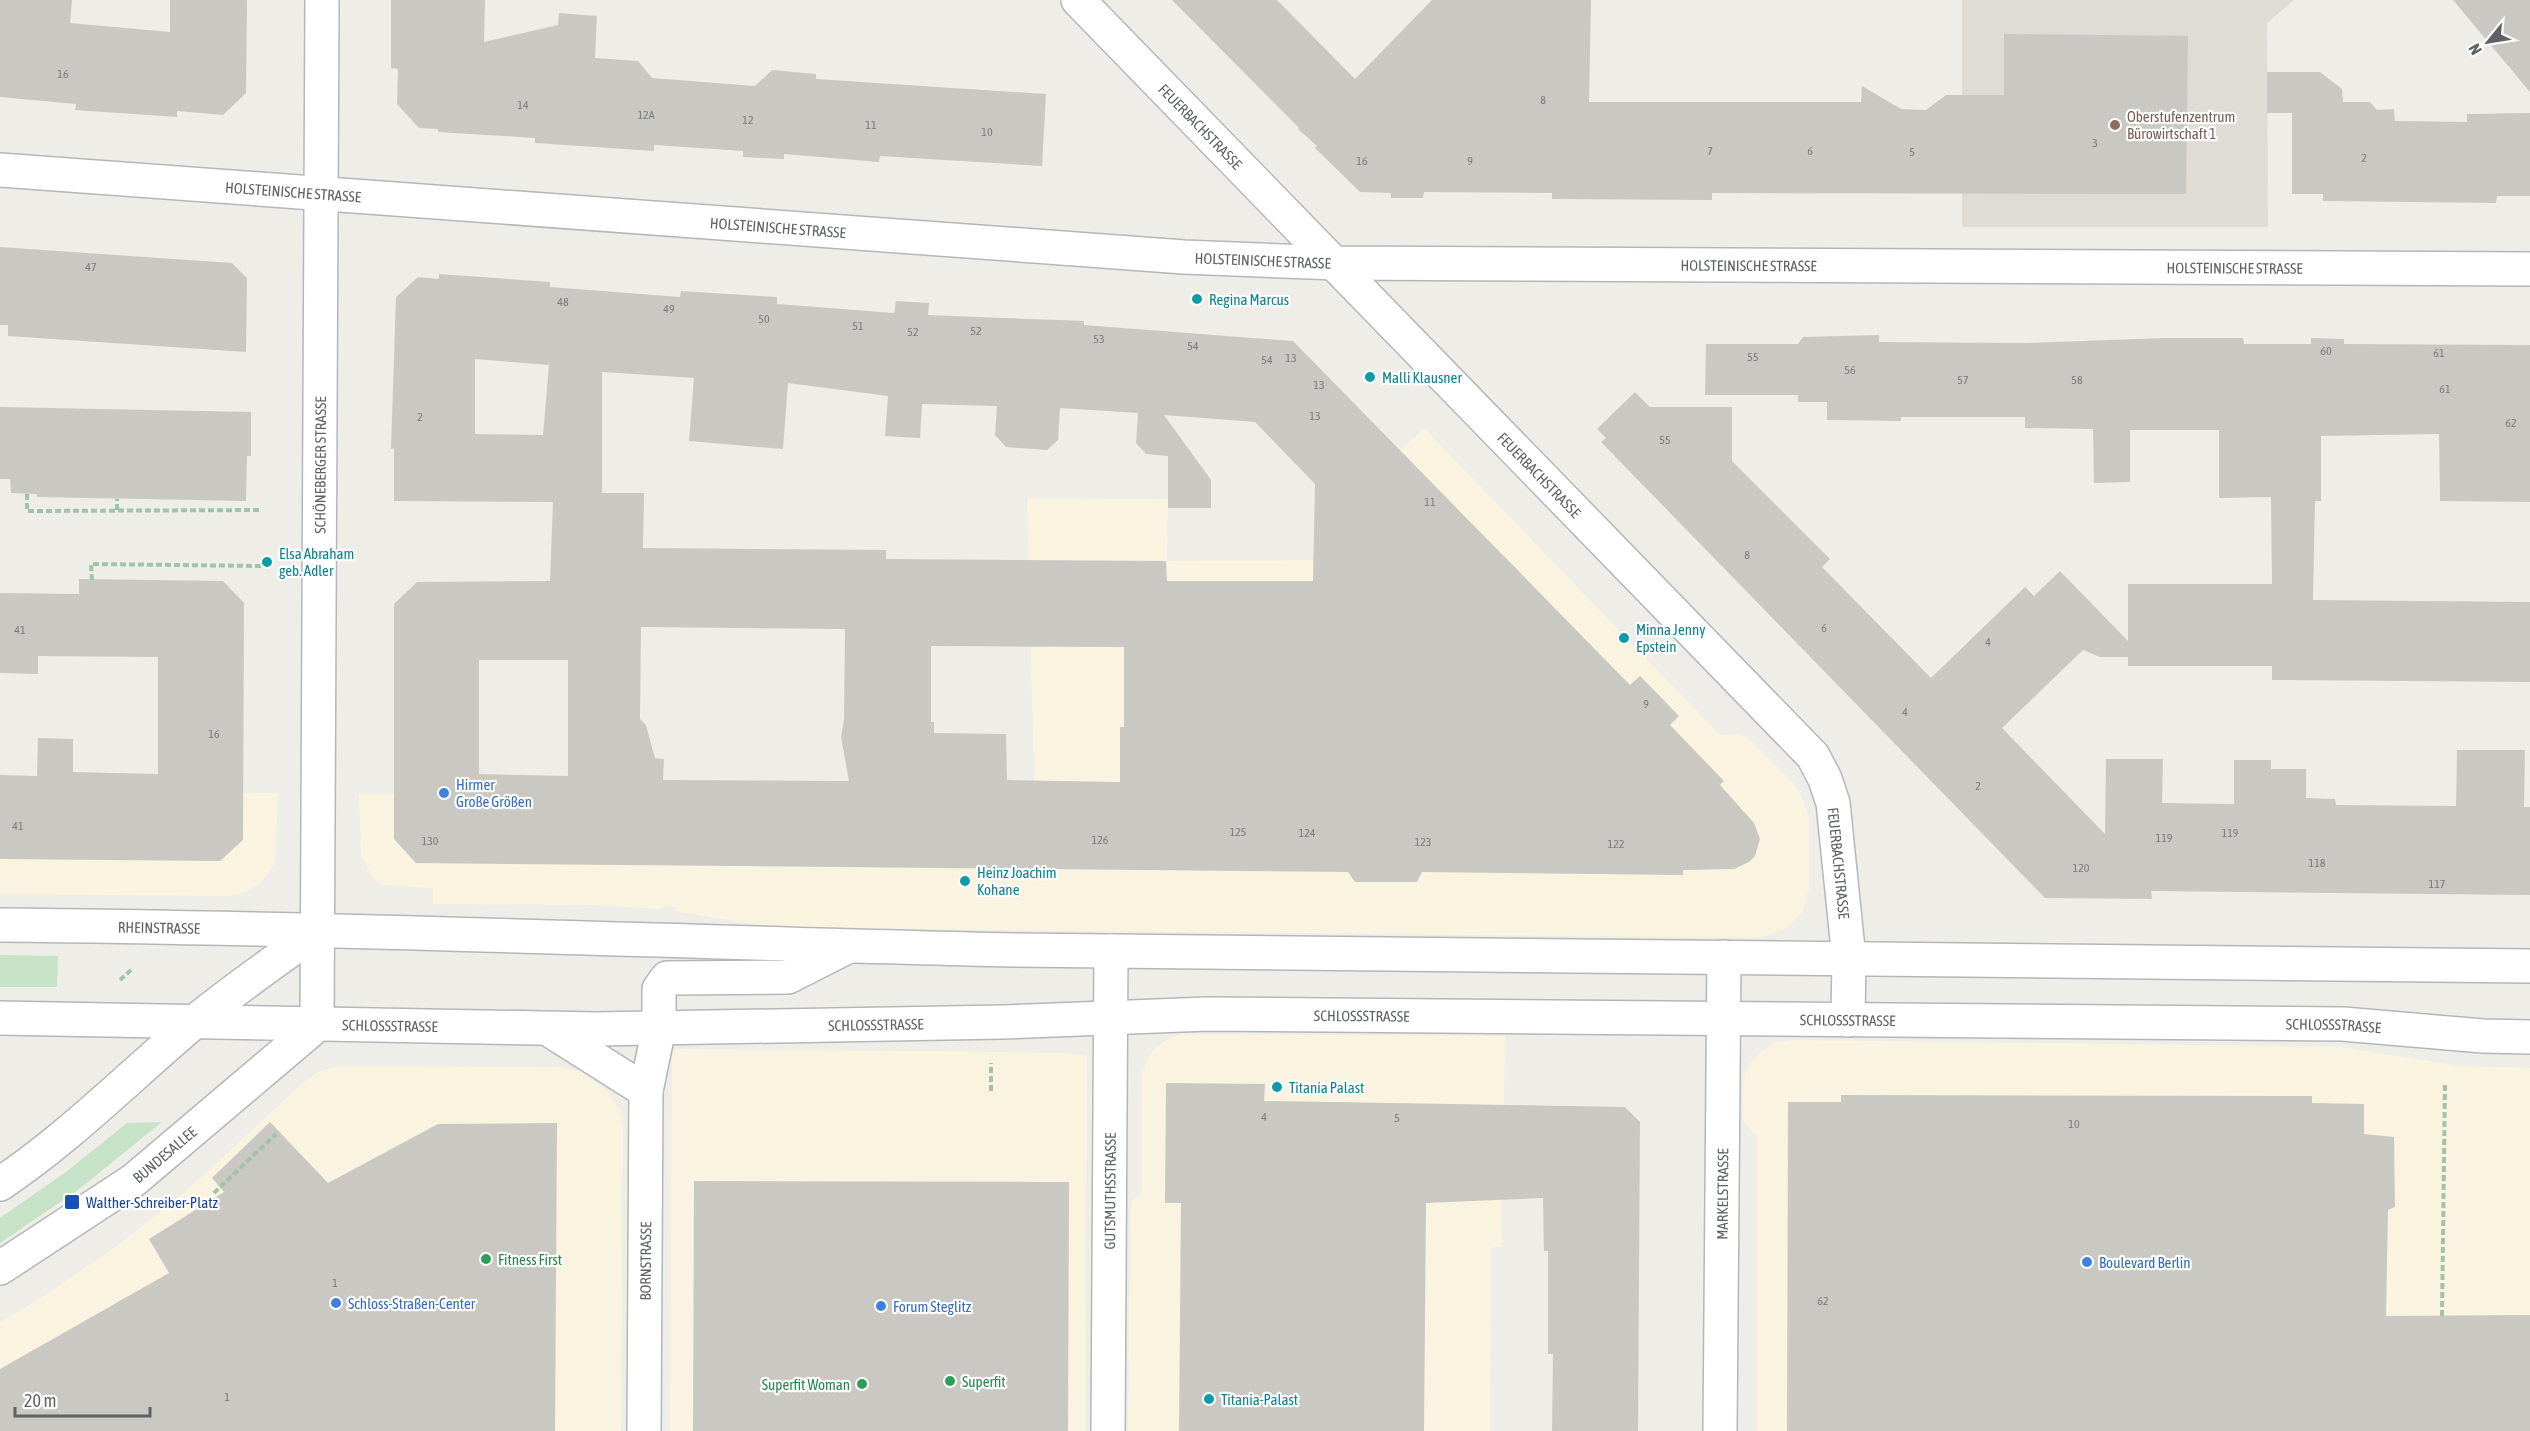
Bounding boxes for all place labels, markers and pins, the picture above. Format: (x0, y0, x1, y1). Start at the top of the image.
place label: Oberstufenzentrum Bürowirtschaft 1 (2127, 108, 2235, 142)
marker: Oberstufenzentrum Bürowirtschaft 1 (2108, 118, 2122, 132)
place label: Regina Marcus (1209, 291, 1289, 308)
marker: Regina Marcus (1190, 292, 1204, 306)
place label: Malli Klausner (1382, 369, 1462, 386)
marker: Malli Klausner (1363, 370, 1377, 384)
place label: Elsa Abraham geb. Adler (279, 545, 354, 579)
marker: Elsa Abraham geb. Adler (260, 555, 274, 569)
place label: Minna Jenny Epstein (1636, 621, 1705, 655)
marker: Minna Jenny Epstein (1617, 631, 1631, 645)
place label: Hirmer Große Größen (456, 776, 532, 810)
marker: Hirmer Große Größen (437, 786, 451, 800)
place label: Heinz Joachim Kohane (977, 864, 1057, 898)
marker: Heinz Joachim Kohane (958, 874, 972, 888)
place label: Titania Palast (1289, 1079, 1364, 1096)
marker: Titania Palast (1270, 1080, 1284, 1094)
marker: Walther-Schreiber-Platz (63, 1193, 81, 1211)
place label: Walther-Schreiber-Platz (86, 1194, 218, 1211)
place label: Fitness First (498, 1251, 562, 1268)
marker: Fitness First (479, 1252, 493, 1266)
place label: Boulevard Berlin (2099, 1254, 2191, 1271)
marker: Boulevard Berlin (2080, 1255, 2094, 1269)
place label: Schloss-Straßen-Center (348, 1295, 476, 1312)
marker: Schloss-Straßen-Center (329, 1296, 343, 1310)
place label: Forum Steglitz (893, 1298, 972, 1315)
marker: Forum Steglitz (874, 1299, 888, 1313)
place label: Superfit (962, 1373, 1006, 1390)
marker: Superfit (943, 1374, 957, 1388)
place label: Superfit Woman (762, 1376, 850, 1393)
marker: Superfit Woman (855, 1377, 869, 1391)
place label: Titania-Palast (1221, 1391, 1298, 1408)
marker: Titania-Palast (1202, 1392, 1216, 1406)

